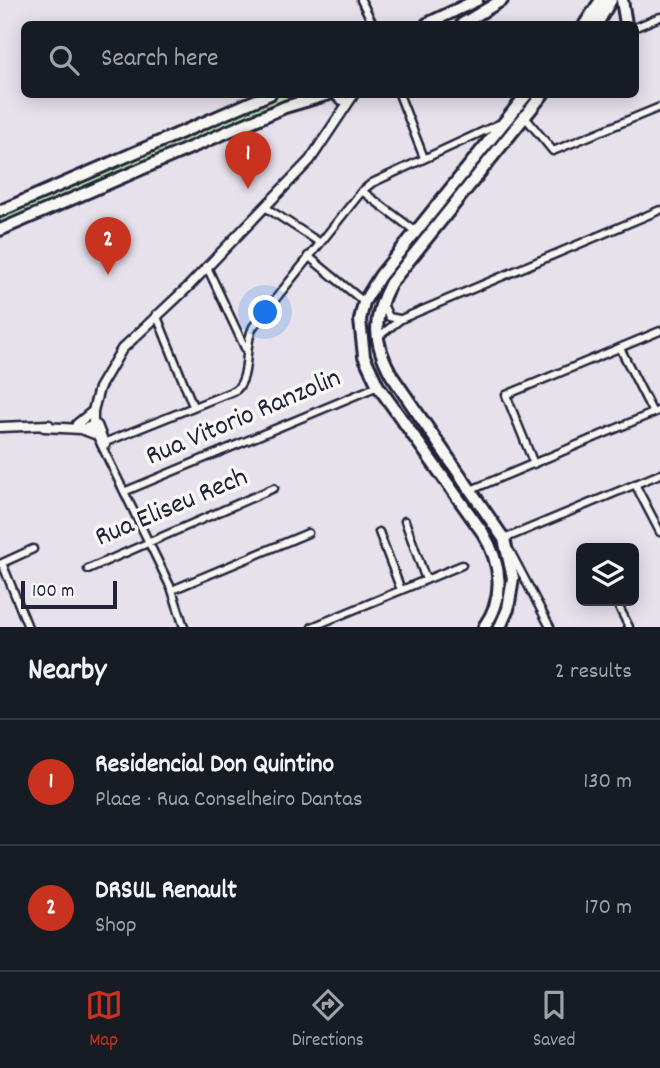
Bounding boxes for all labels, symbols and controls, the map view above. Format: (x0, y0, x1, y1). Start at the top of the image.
search box (21, 21, 639, 98)
icon: search (45, 41, 83, 79)
text: Search here (101, 41, 219, 78)
pin: 1 (225, 131, 271, 189)
pin: 2 (85, 217, 131, 275)
your location (248, 295, 282, 329)
street label: Rua Vitorio Ranzolin (140, 360, 348, 478)
street label: Rua Eliseu Rech (89, 459, 255, 559)
map controls (576, 543, 639, 606)
button: layers (576, 543, 639, 606)
scale bar (21, 578, 117, 610)
text: 100 m (32, 579, 74, 606)
text: Nearby (28, 651, 106, 694)
text: 2 results (555, 656, 632, 689)
text: Residencial Don Quintino (95, 747, 334, 784)
text: 1 (48, 766, 54, 799)
text: 130 m (583, 766, 632, 799)
text: Place · Rua Conselheiro Dantas (95, 784, 363, 817)
text: DRSUL Renault (95, 873, 237, 910)
text: 2 (46, 892, 56, 925)
text: 170 m (585, 892, 632, 925)
text: Shop (95, 910, 137, 943)
tab: Map (85, 986, 123, 1055)
tab: Directions (292, 986, 364, 1055)
tab: Saved (533, 986, 575, 1055)

